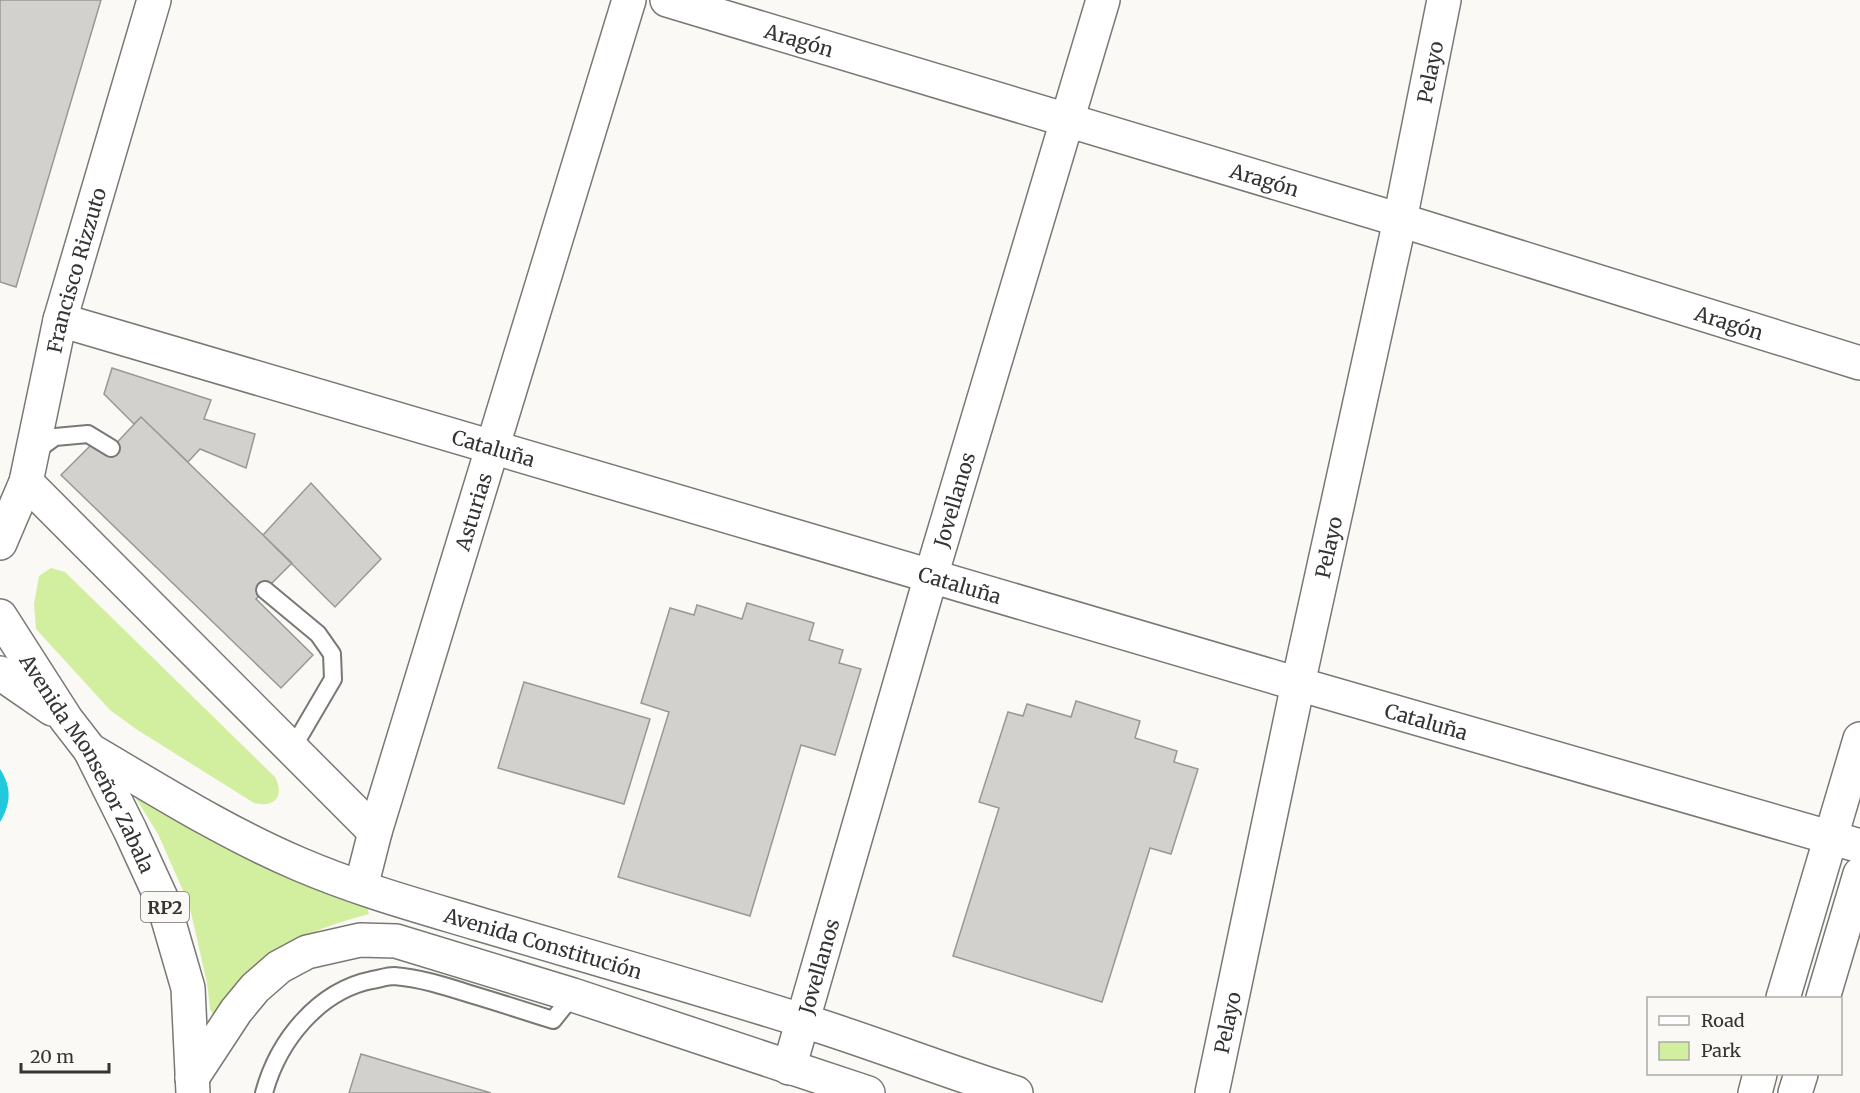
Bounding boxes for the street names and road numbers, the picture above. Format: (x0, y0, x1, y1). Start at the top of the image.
street label: Aragón (761, 17, 837, 62)
street label: Pelayo (1411, 38, 1448, 105)
street label: Aragón (1226, 157, 1302, 201)
street label: Francisco Rizzuto (41, 184, 111, 355)
street label: Aragón (1691, 300, 1767, 345)
street label: Cataluña (449, 424, 538, 472)
street label: Jovellanos (928, 449, 980, 551)
street label: Asturias (449, 469, 497, 554)
street label: Pelayo (1309, 514, 1347, 580)
street label: Cataluña (916, 561, 1005, 609)
street label: Avenida Monseñor Zabala (14, 648, 160, 877)
street label: Cataluña (1382, 697, 1471, 745)
road number: RP2 (141, 892, 189, 922)
street label: Avenida Constitución (440, 902, 645, 984)
street label: Jovellanos (793, 916, 844, 1018)
street label: Pelayo (1208, 989, 1246, 1056)

